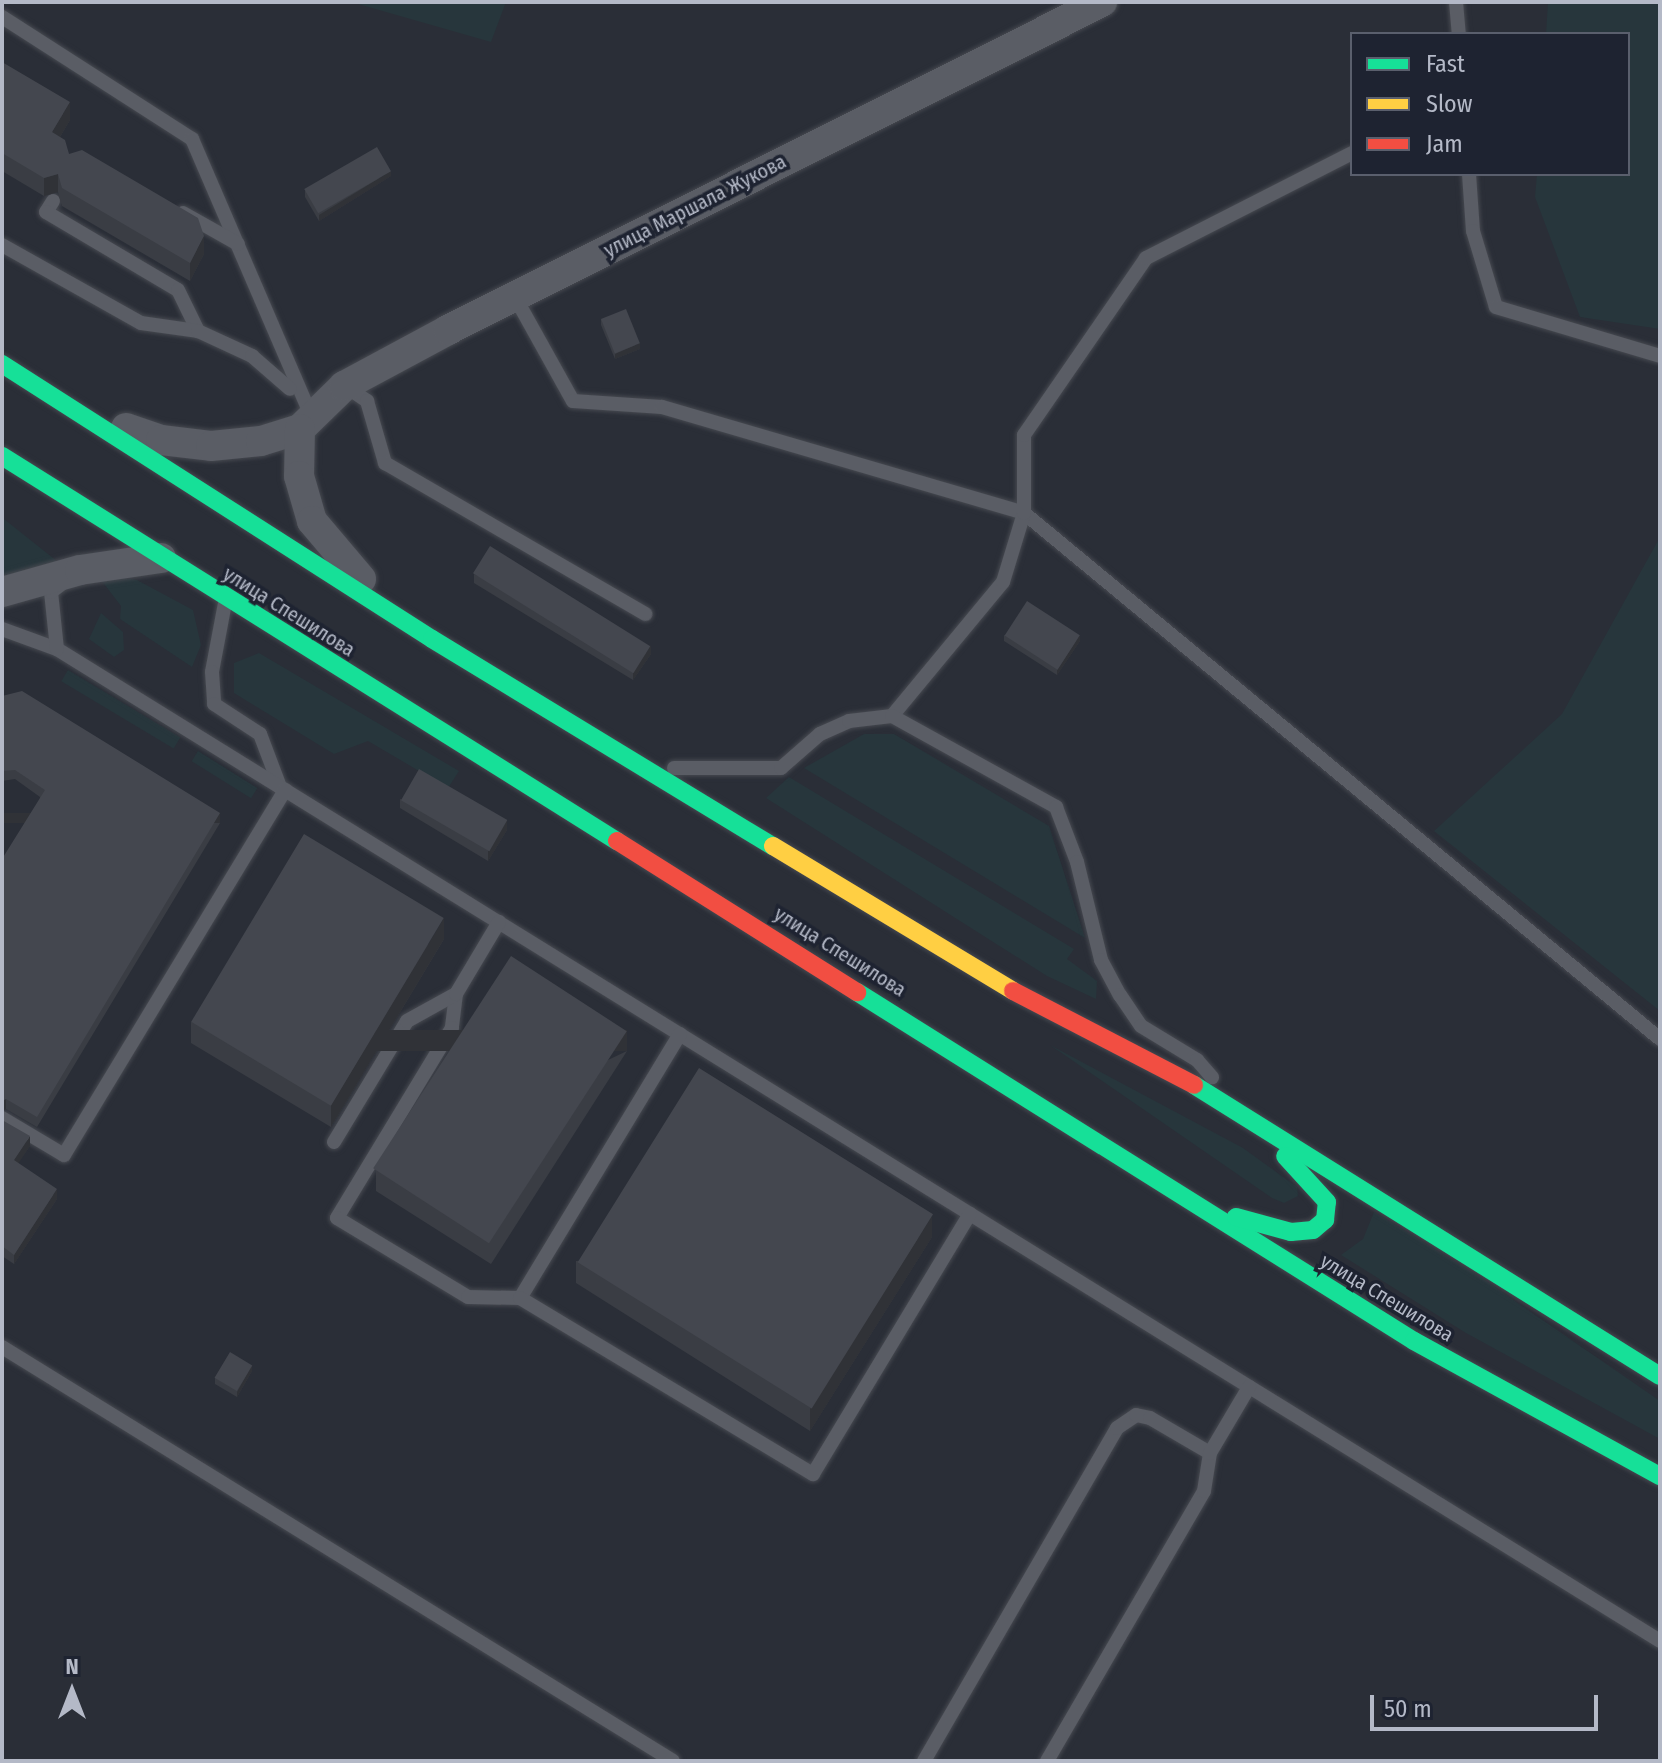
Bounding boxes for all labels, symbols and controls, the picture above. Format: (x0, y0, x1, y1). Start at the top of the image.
legend (1350, 32, 1630, 176)
text: Fast (1426, 50, 1465, 78)
text: Slow (1426, 90, 1472, 118)
text: Jam (1426, 130, 1463, 158)
street label: улица Маршала Жукова (600, 150, 790, 262)
street label: улица Спешилова (219, 562, 359, 662)
street label: улица Спешилова (770, 902, 910, 1002)
street label: улица Спешилова (1316, 1249, 1458, 1347)
north arrow (32, 1651, 112, 1731)
text: N (65, 1653, 79, 1680)
scale bar (1374, 1679, 1602, 1729)
text: 50 m (1384, 1695, 1432, 1723)

